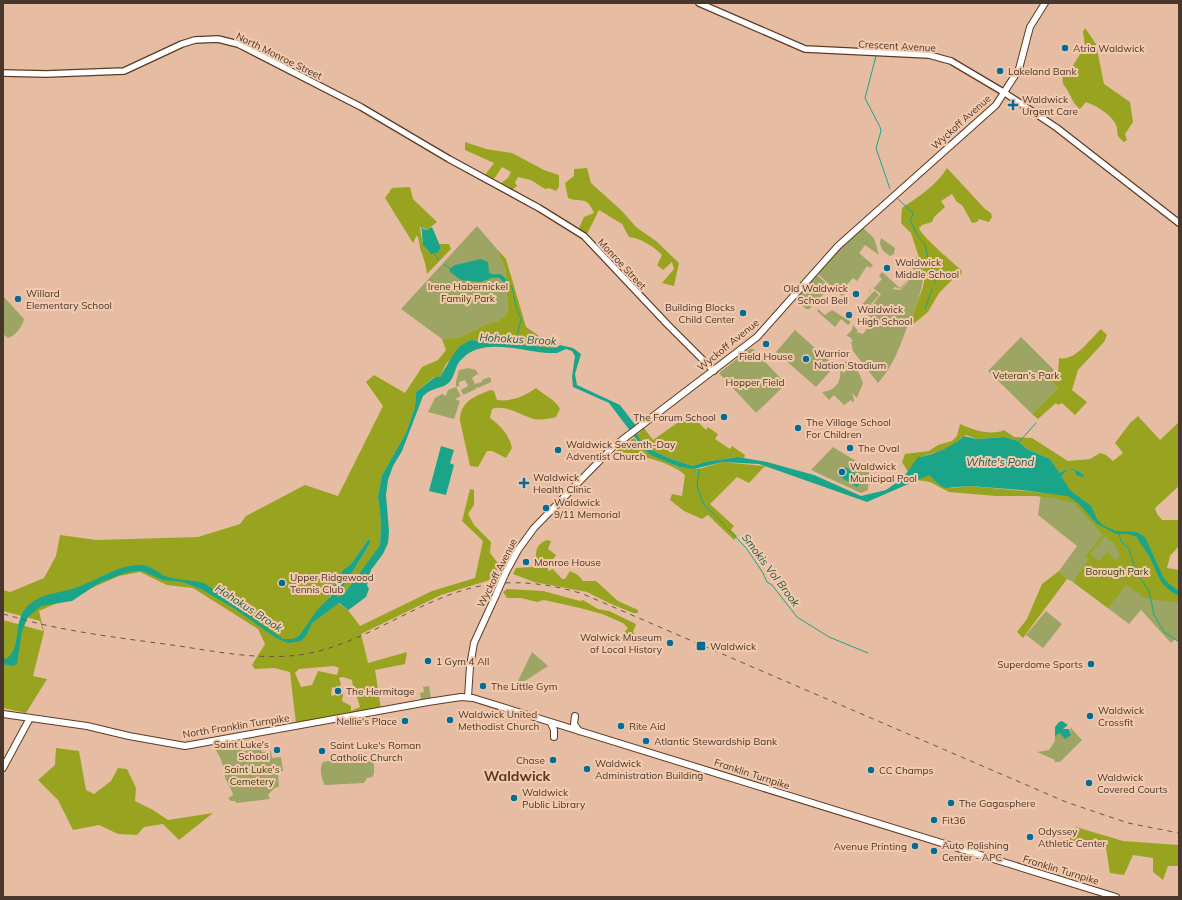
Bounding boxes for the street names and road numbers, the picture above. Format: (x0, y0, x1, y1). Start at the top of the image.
street label: North Monroe Street (234, 30, 325, 83)
street label: Crescent Avenue (858, 37, 936, 55)
street label: Wyckoff Avenue (928, 92, 994, 152)
street label: Monroe Street (595, 236, 649, 293)
street label: Wyckoff Avenue (694, 316, 762, 374)
street label: Wyckoff Avenue (474, 536, 520, 610)
street label: North Franklin Turnpike (182, 711, 290, 741)
street label: Franklin Turnpike (713, 756, 791, 792)
street label: Franklin Turnpike (1021, 852, 1101, 888)

